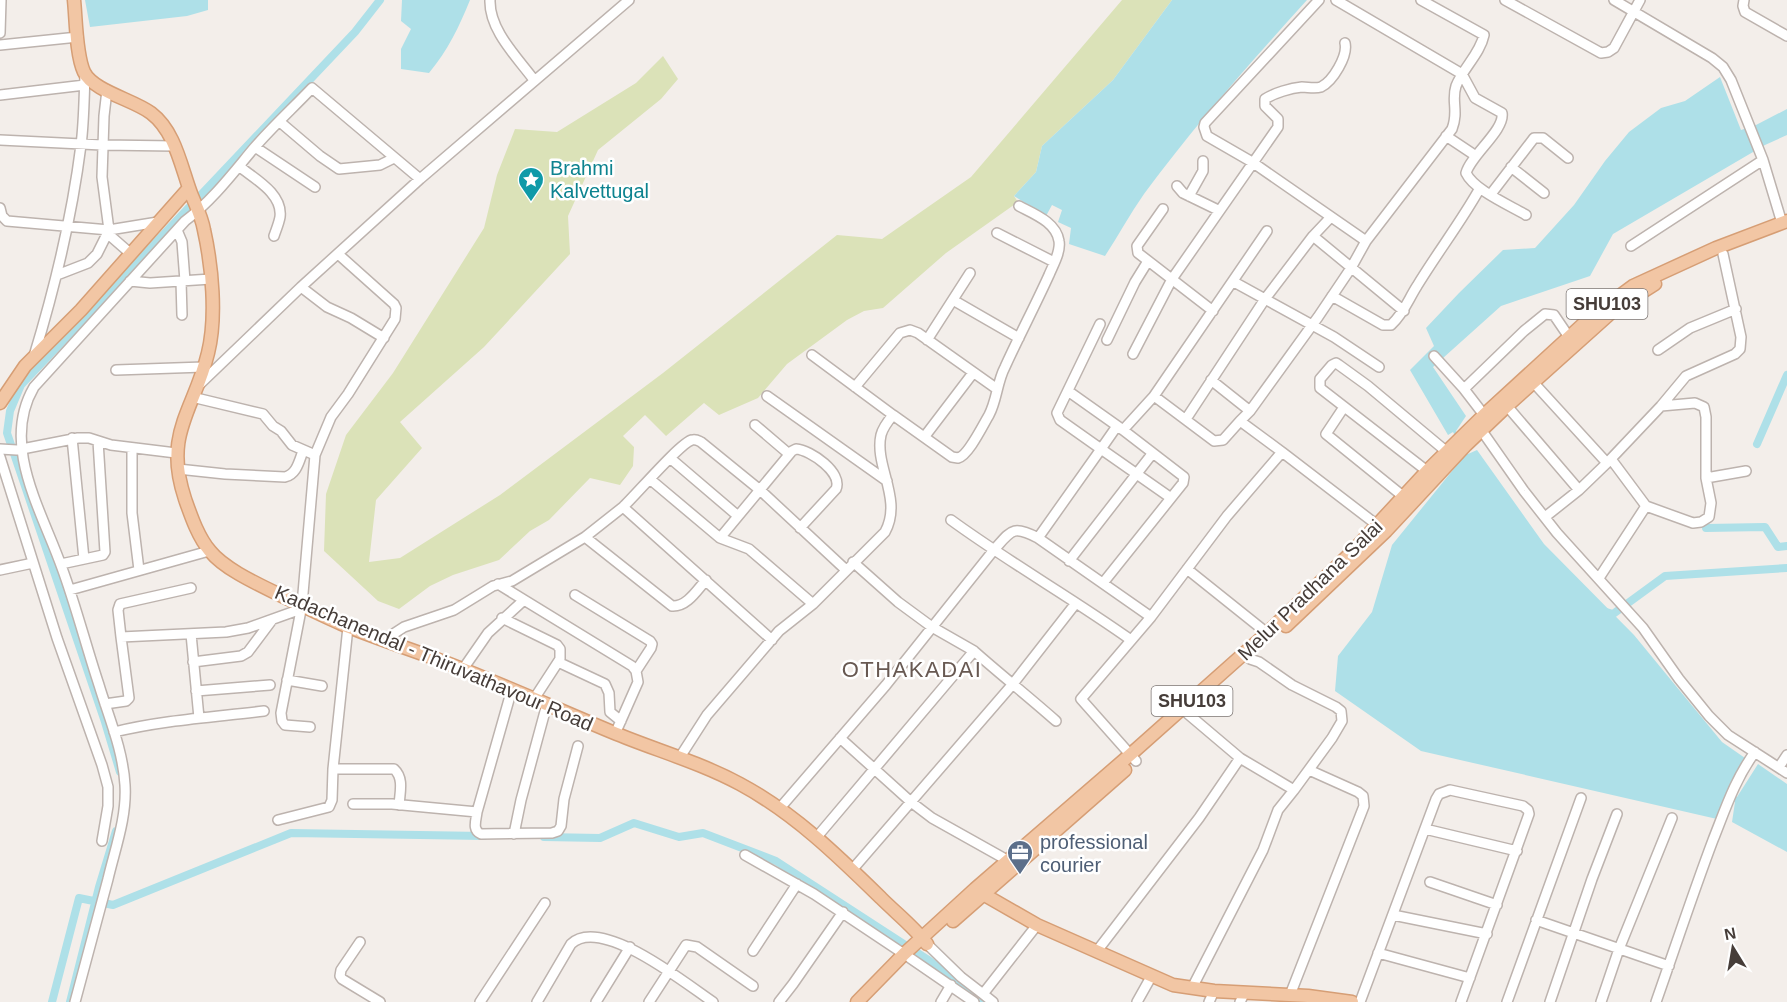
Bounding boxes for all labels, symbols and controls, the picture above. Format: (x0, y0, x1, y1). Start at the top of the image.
place label: Brahmi Kalvettugal (550, 157, 649, 202)
place icon: Brahmi Kalvettugal (516, 165, 546, 203)
road number: SHU103 (1566, 289, 1648, 319)
street label: Melur Pradhana Salai (1233, 515, 1387, 665)
street label: Kadachanendal - Thiruvathavour Road (272, 581, 596, 735)
district label: OTHAKADAI (842, 657, 982, 682)
road number: SHU103 (1152, 686, 1232, 716)
place label: professional courier (1040, 831, 1148, 876)
office icon: professional courier (1005, 838, 1035, 876)
north arrow (1703, 918, 1763, 978)
text: N (1723, 924, 1738, 943)

